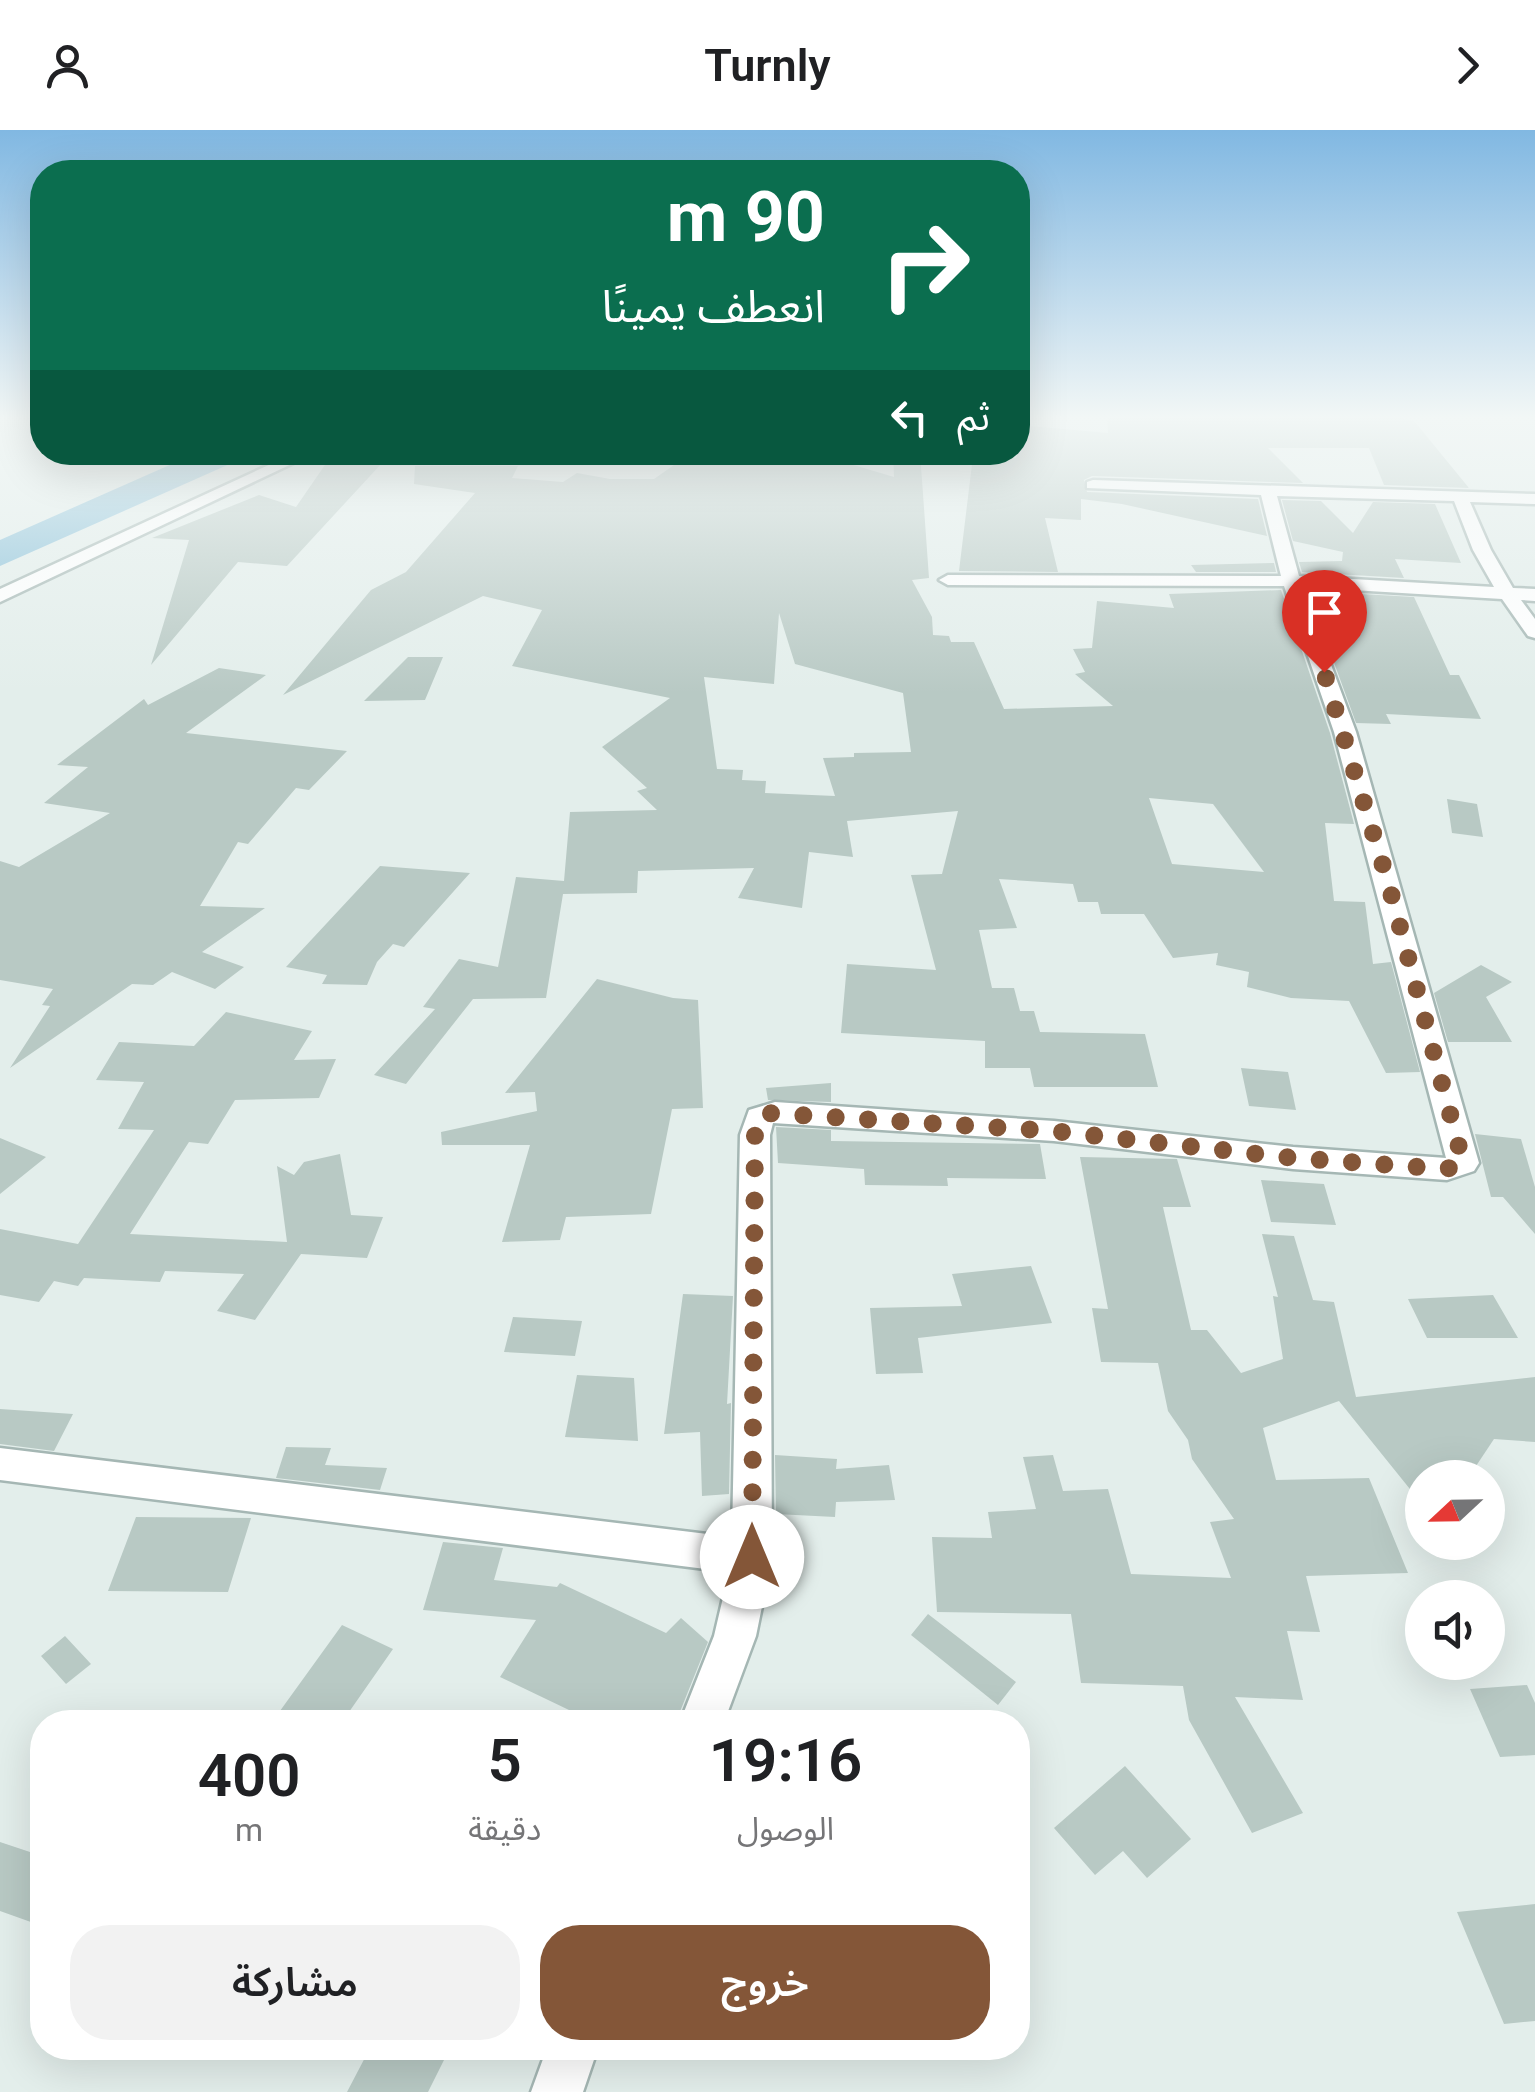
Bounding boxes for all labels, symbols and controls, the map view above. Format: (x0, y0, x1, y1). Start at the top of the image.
icon: person (40, 38, 95, 93)
icon: forward (1440, 38, 1495, 93)
text: Turnly (704, 39, 831, 92)
text: 90 m (667, 176, 825, 258)
icon: right (860, 200, 990, 330)
text: انعطف يمينًا (601, 280, 825, 333)
icon: left (882, 390, 937, 445)
text: ثم (957, 395, 990, 439)
pin (1282, 570, 1367, 673)
icon: arrive (1297, 585, 1352, 640)
north arrow (1405, 1460, 1505, 1560)
map controls (1405, 1460, 1505, 1680)
position arrow (700, 1505, 804, 1609)
button: sound (1405, 1580, 1505, 1680)
text: 5 (488, 1725, 522, 1796)
text: 19:16 (709, 1725, 862, 1796)
text: 400 (198, 1740, 301, 1811)
text: دقيقة (468, 1810, 541, 1848)
text: الوصول (737, 1810, 834, 1848)
text: m (235, 1811, 263, 1849)
button: مشاركة (70, 1925, 520, 2040)
button: خروج (540, 1925, 990, 2040)

